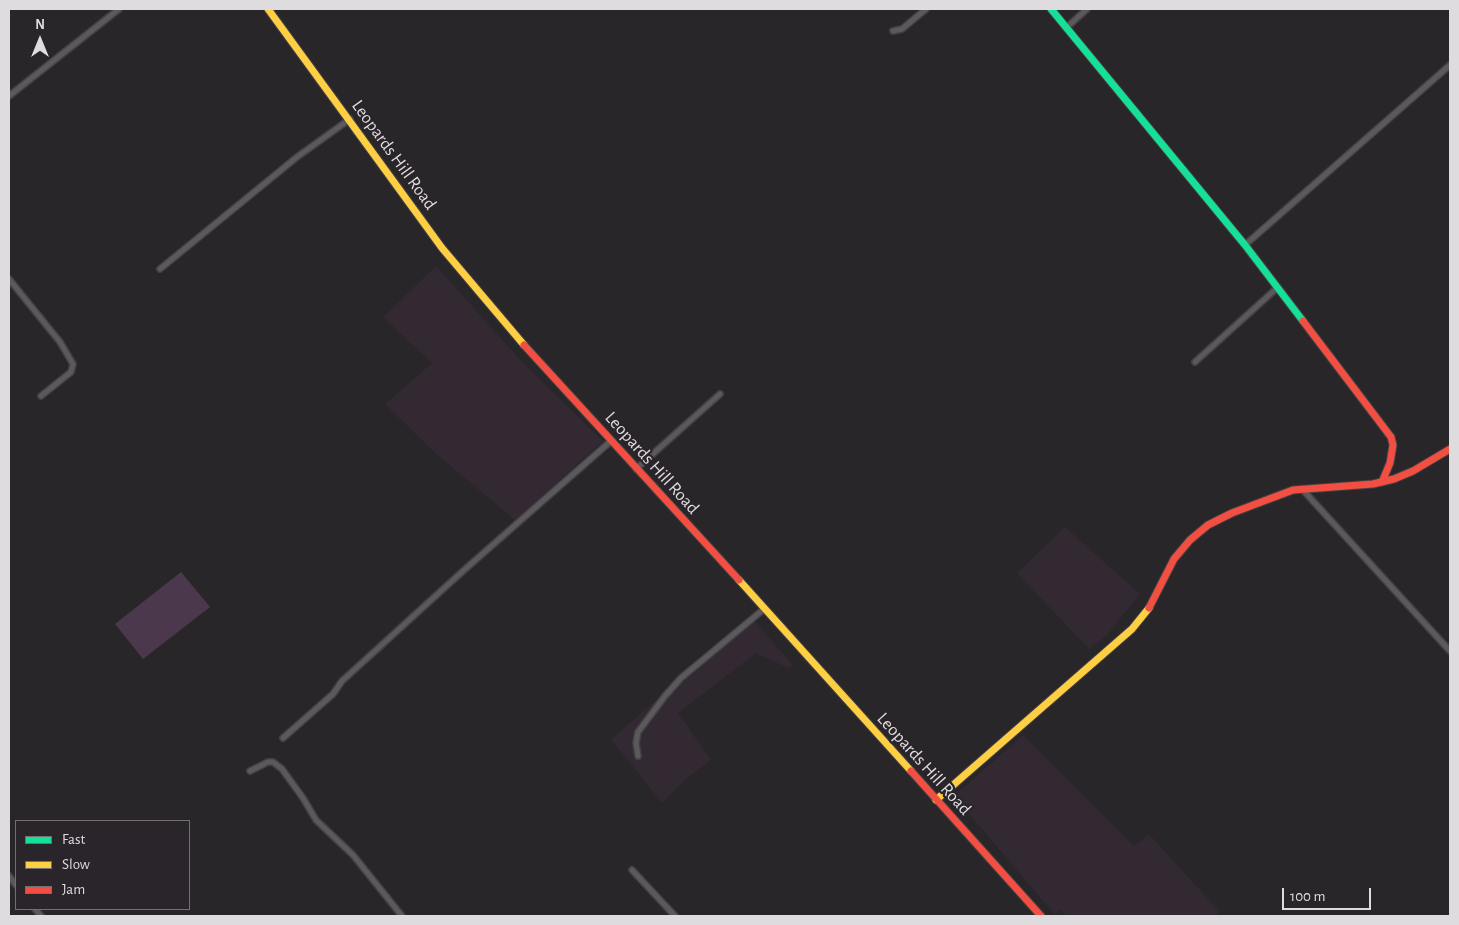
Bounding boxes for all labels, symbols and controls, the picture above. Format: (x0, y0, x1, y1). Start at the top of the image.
north arrow (15, 15, 65, 65)
text: N (35, 18, 45, 32)
street label: Leopards Hill Road (347, 96, 441, 214)
street label: Leopards Hill Road (600, 407, 704, 519)
street label: Leopards Hill Road (872, 708, 976, 820)
legend (15, 820, 190, 910)
text: Fast (62, 832, 85, 847)
text: Slow (62, 857, 90, 872)
scale bar (1284, 878, 1373, 910)
text: Jam (62, 882, 85, 897)
text: 100 m (1290, 889, 1325, 904)

